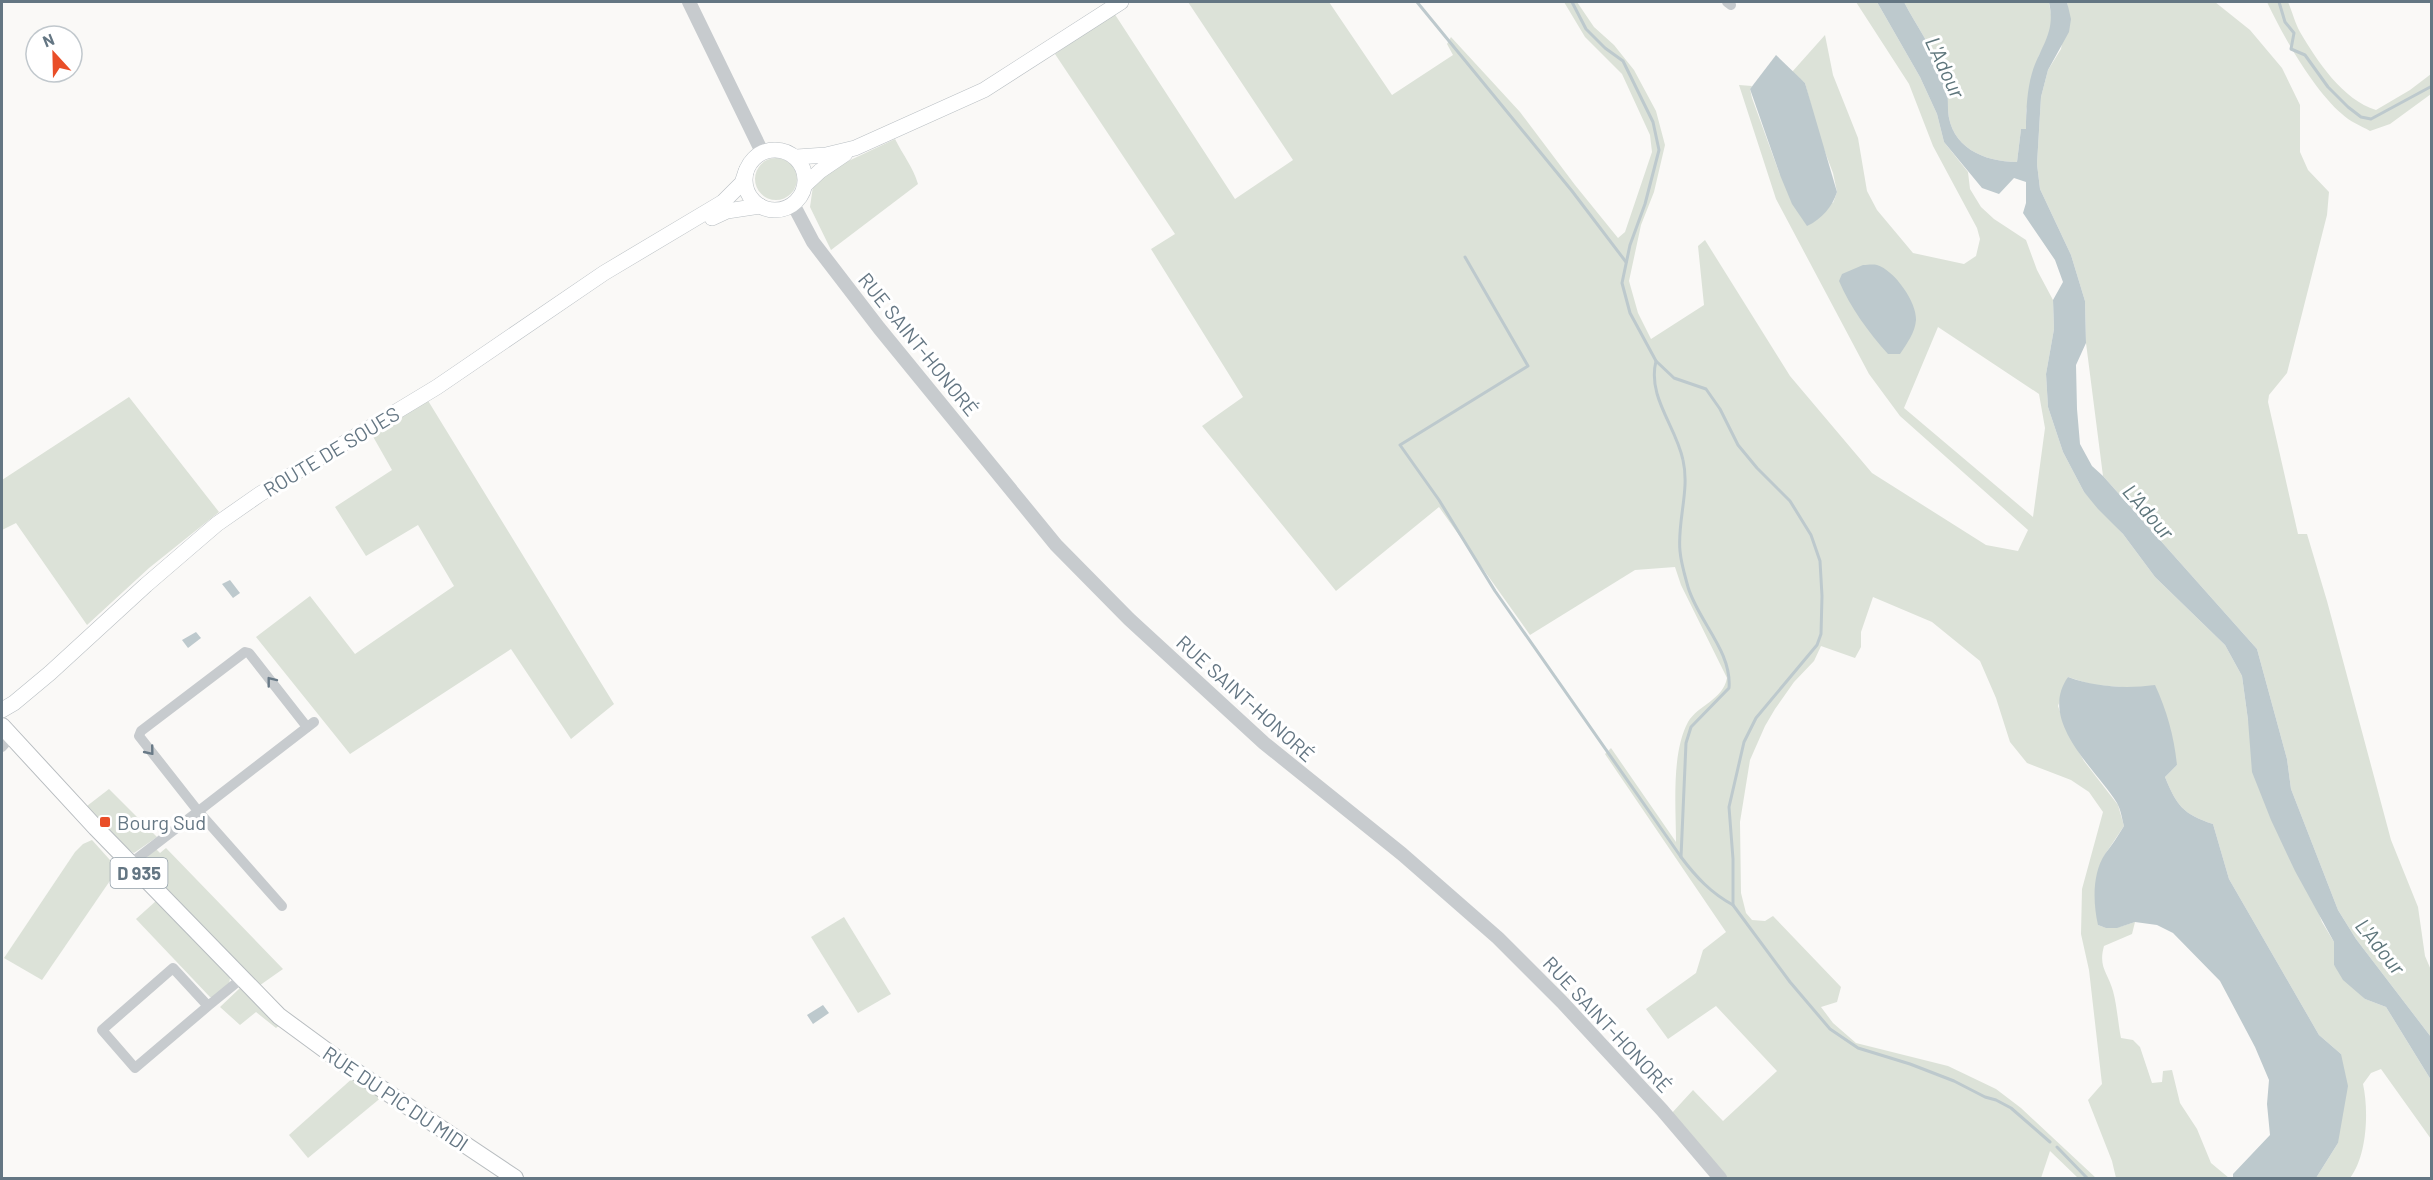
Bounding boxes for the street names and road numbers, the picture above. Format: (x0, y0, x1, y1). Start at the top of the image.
street label: RUE SAINT-HONORÉ (854, 267, 984, 421)
street label: ROUTE DE SOUES (259, 401, 403, 501)
street label: RUE SAINT-HONORÉ (1172, 630, 1320, 766)
road number: D 935 (110, 858, 168, 888)
street label: RUE SAINT-HONORÉ (1539, 951, 1677, 1097)
street label: RUE DU PIC DU MIDI (319, 1040, 473, 1156)

